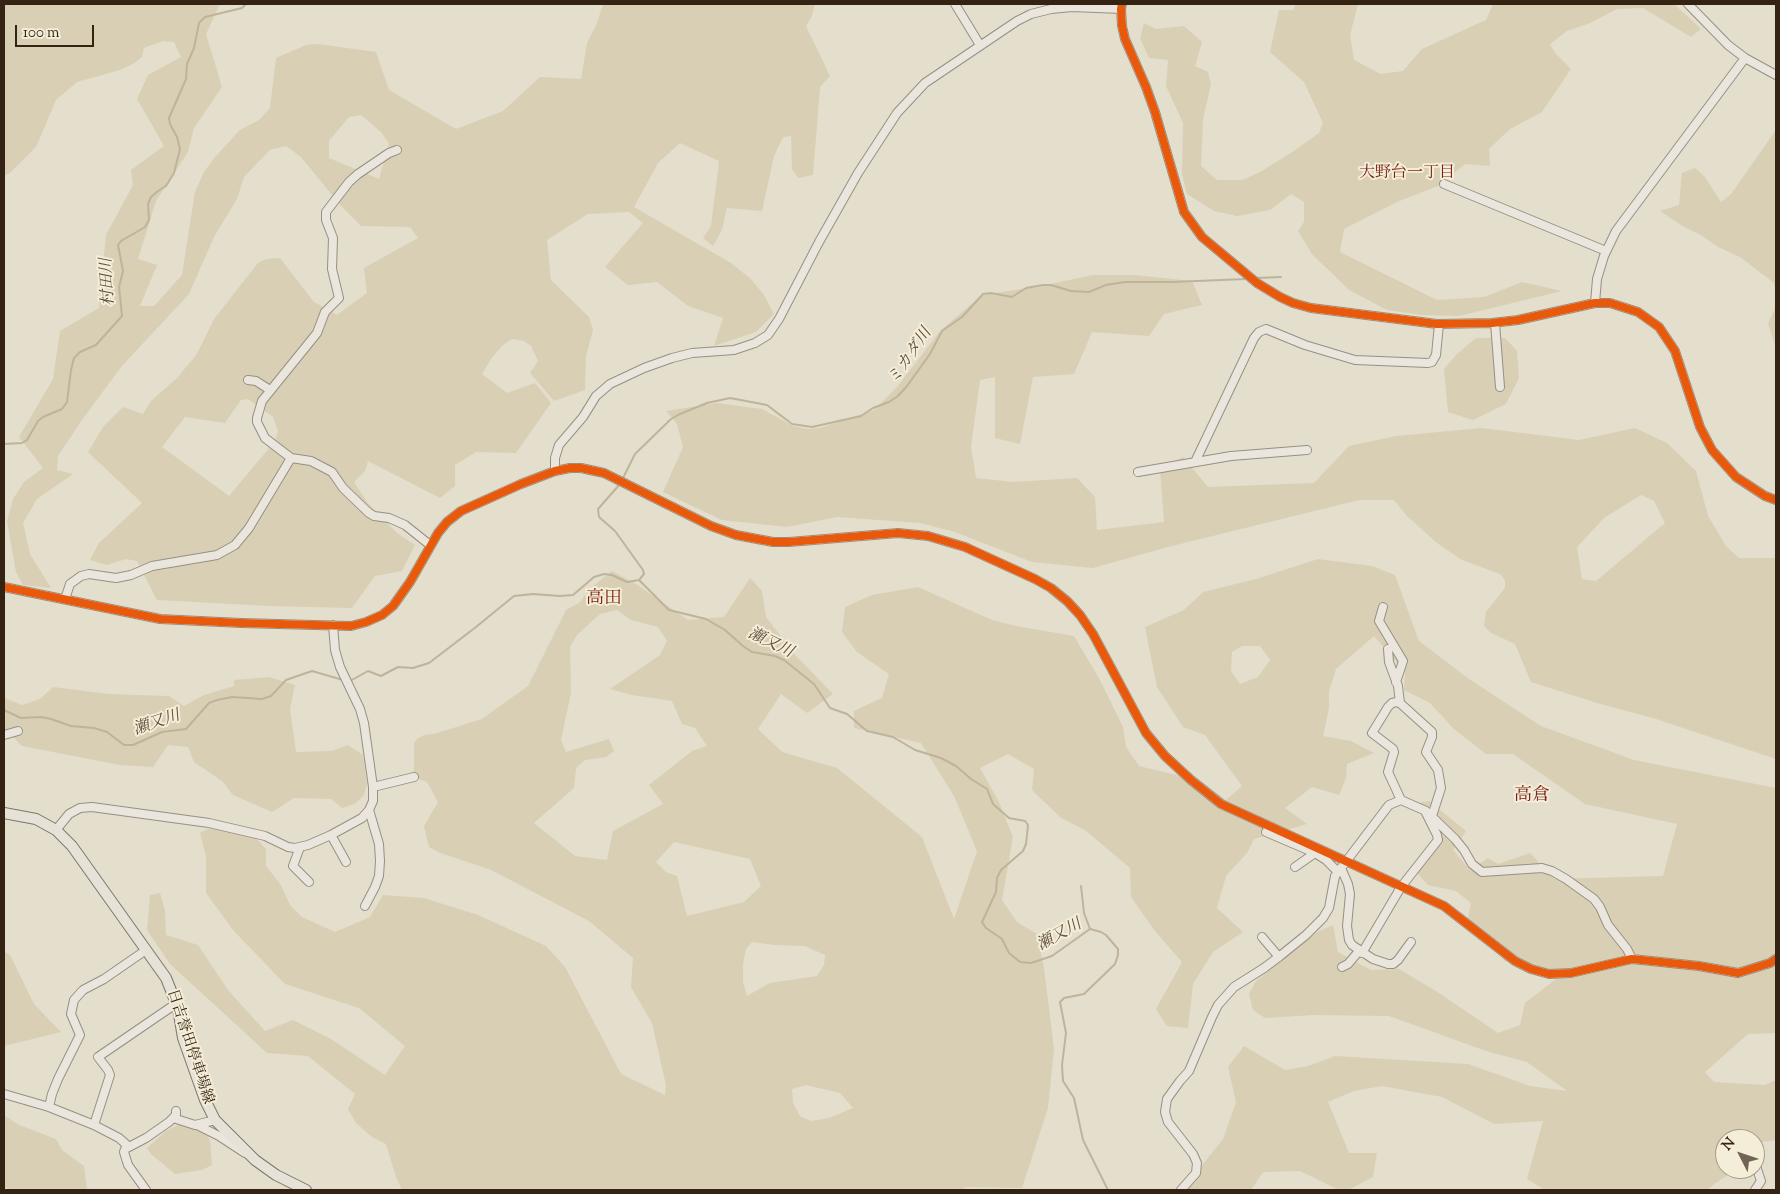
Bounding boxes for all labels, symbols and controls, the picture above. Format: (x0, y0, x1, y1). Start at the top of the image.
scale bar (18, 15, 96, 47)
text: 100 m (23, 23, 59, 44)
district label: 大野台一丁目 (1359, 164, 1455, 184)
water label: 村田川 (98, 258, 120, 306)
water label: ミカダ川 (885, 325, 937, 389)
district label: 高田 (586, 589, 622, 611)
water label: 瀬又川 (744, 625, 796, 663)
water label: 瀬又川 (131, 707, 183, 741)
district label: 高倉 (1514, 786, 1550, 808)
water label: 瀬又川 (1034, 916, 1086, 956)
street label: 日吉誉田停車場線 (162, 987, 216, 1107)
north arrow (1715, 1129, 1765, 1179)
text: N (1718, 1134, 1741, 1156)

